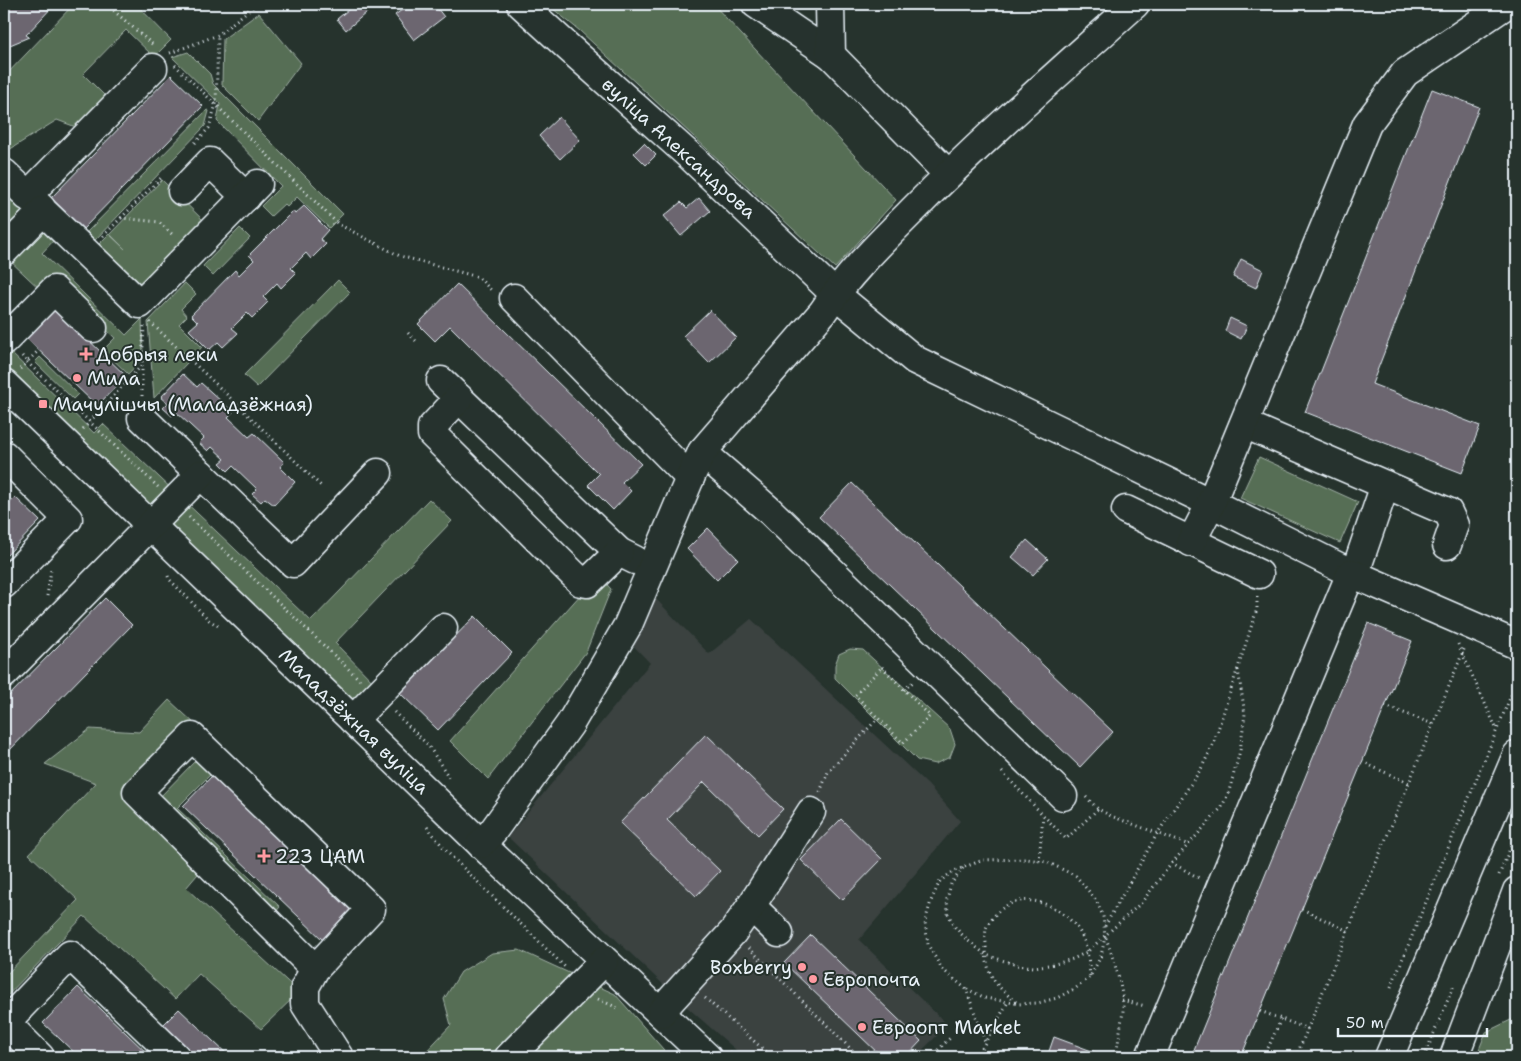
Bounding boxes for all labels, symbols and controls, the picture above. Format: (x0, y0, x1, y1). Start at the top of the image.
street label: вуліца Александрова (597, 72, 762, 224)
place label: Добрыя леки (96, 342, 218, 367)
marker: Добрыя леки (80, 348, 92, 360)
place label: Мила (87, 366, 141, 391)
marker: Мила (71, 372, 83, 384)
place label: Мачулішчы (Маладзёжная) (53, 392, 313, 417)
marker: Мачулішчы (Маладзёжная) (37, 398, 49, 410)
street label: Маладзёжная вуліца (273, 643, 435, 800)
place label: 223 ЦAM (275, 844, 365, 869)
marker: 223 ЦAM (257, 849, 271, 863)
place label: Boxberry (710, 955, 792, 980)
marker: Boxberry (796, 961, 808, 973)
place label: Европочта (823, 967, 920, 992)
marker: Европочта (807, 973, 819, 985)
scale bar (1338, 1006, 1487, 1038)
text: 50 m (1346, 1013, 1384, 1033)
place label: Евроопт Market (872, 1015, 1021, 1040)
marker: Евроопт Market (856, 1021, 868, 1033)

